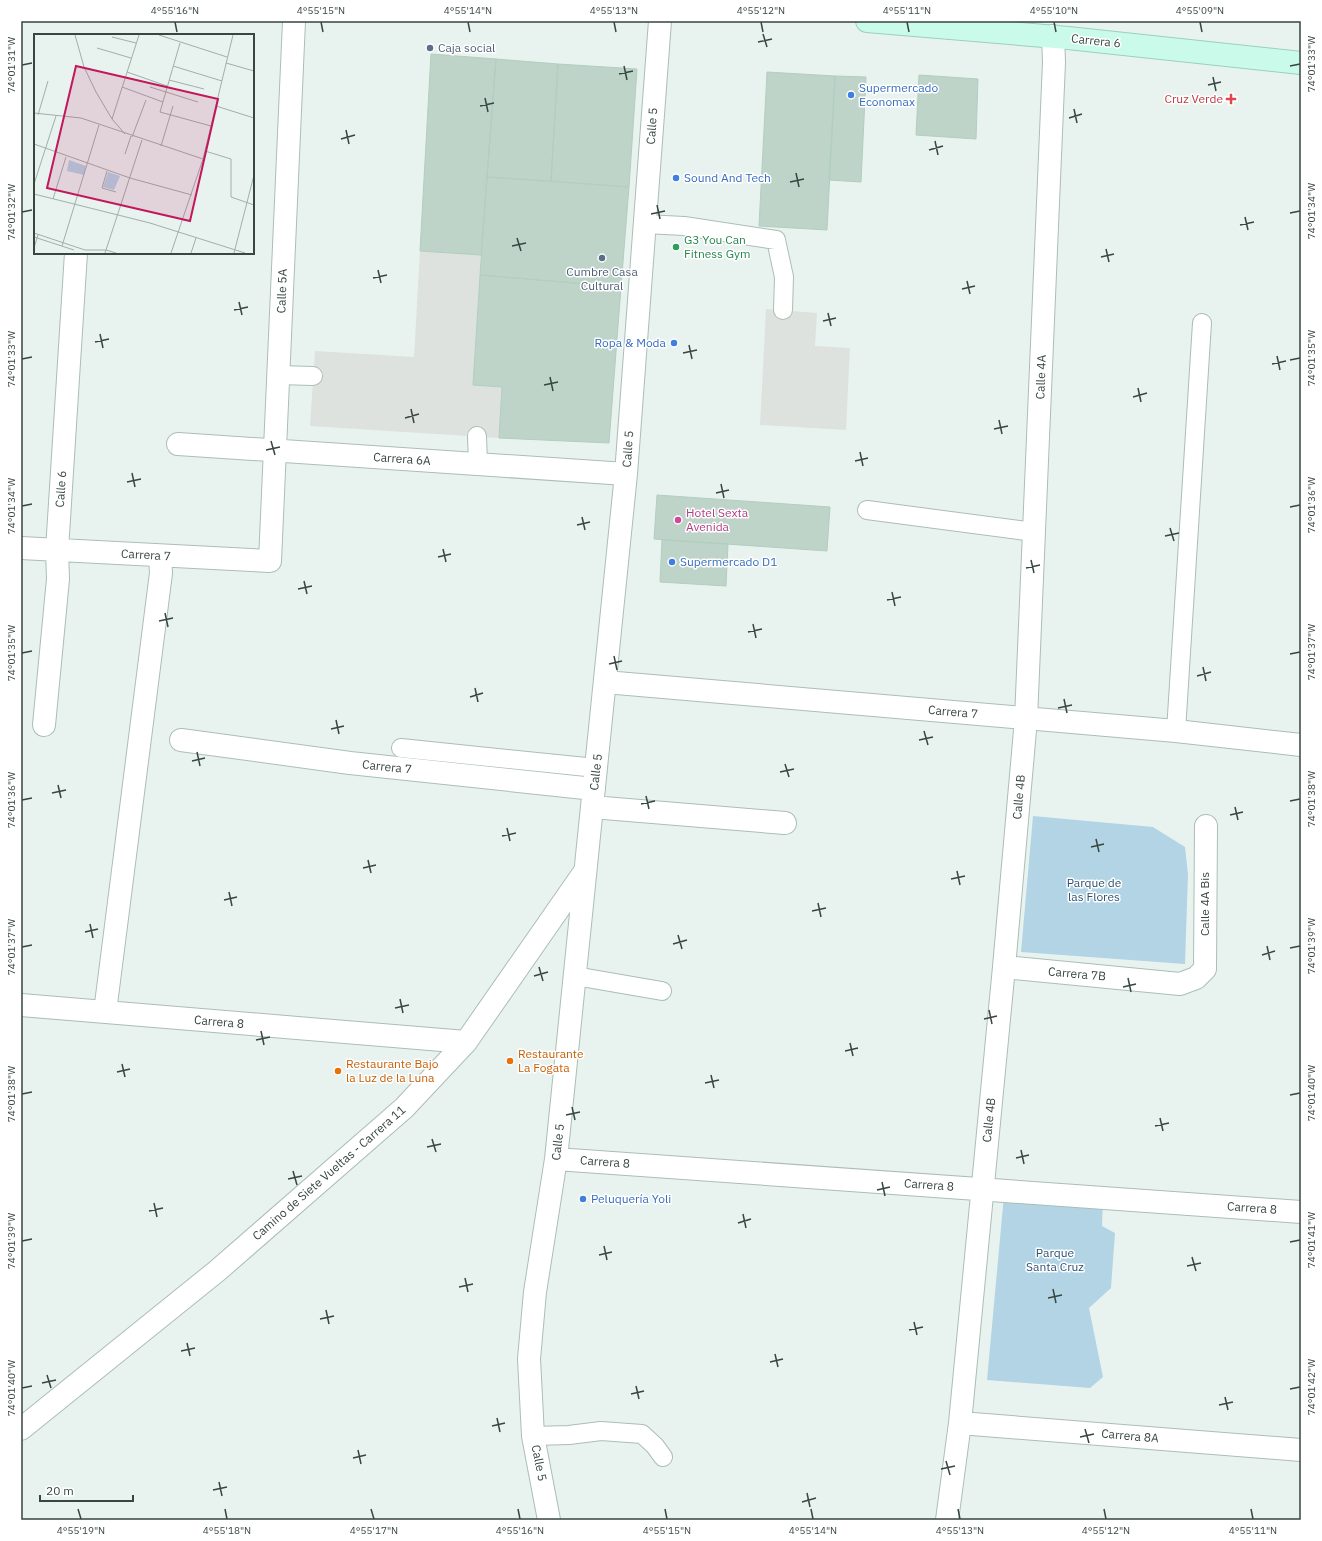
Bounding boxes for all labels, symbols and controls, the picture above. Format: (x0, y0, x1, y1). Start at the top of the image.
text: 4°55'16"N (151, 4, 199, 17)
text: 4°55'15"N (297, 4, 345, 17)
text: 4°55'14"N (444, 4, 492, 17)
text: 4°55'13"N (590, 4, 638, 17)
text: 4°55'12"N (737, 4, 785, 17)
text: 4°55'11"N (883, 4, 931, 17)
text: 4°55'10"N (1030, 4, 1078, 17)
text: 4°55'09"N (1176, 4, 1224, 17)
street label: Carrera 6 (1070, 30, 1122, 51)
inset map (34, 34, 254, 254)
text: 74°01'33"W (1305, 36, 1318, 92)
text: 74°01'31"W (5, 37, 18, 93)
place label: Caja social (438, 40, 495, 55)
marker: Caja social (425, 43, 435, 53)
place label: Supermercado Economax (859, 80, 939, 109)
marker: Supermercado Economax (846, 90, 856, 100)
place label: Cruz Verde (1165, 91, 1223, 106)
marker: Cruz Verde (1226, 94, 1236, 104)
street label: Calle 5 (643, 107, 660, 145)
place label: Sound And Tech (684, 170, 771, 185)
marker: Sound And Tech (671, 173, 681, 183)
text: 74°01'34"W (1305, 183, 1318, 239)
text: 74°01'32"W (5, 184, 18, 240)
place label: G3 You Can Fitness Gym (684, 232, 751, 261)
marker: G3 You Can Fitness Gym (671, 242, 681, 252)
marker: Cumbre Casa Cultural (597, 253, 607, 263)
place label: Cumbre Casa Cultural (566, 264, 638, 293)
street label: Calle 5A (273, 268, 290, 314)
text: 74°01'35"W (1305, 330, 1318, 386)
text: 74°01'33"W (5, 331, 18, 387)
place label: Ropa & Moda (595, 335, 667, 350)
marker: Ropa & Moda (669, 338, 679, 348)
street label: Calle 4A (1032, 354, 1049, 400)
street label: Calle 5 (619, 430, 636, 468)
street label: Carrera 6A (373, 449, 432, 468)
street label: Calle 6 (52, 470, 69, 508)
text: 74°01'36"W (1305, 477, 1318, 533)
text: 74°01'34"W (5, 478, 18, 534)
place label: Hotel Sexta Avenida (686, 505, 749, 534)
marker: Hotel Sexta Avenida (673, 515, 683, 525)
street label: Carrera 7 (121, 546, 171, 563)
place label: Supermercado D1 (680, 554, 777, 569)
marker: Supermercado D1 (667, 557, 677, 567)
text: 74°01'37"W (1305, 624, 1318, 680)
text: 74°01'35"W (5, 625, 18, 681)
street label: Carrera 7 (927, 702, 979, 721)
street label: Calle 5 (586, 753, 605, 791)
street label: Carrera 7 (361, 756, 413, 777)
text: 74°01'38"W (1305, 771, 1318, 827)
text: 74°01'36"W (5, 772, 18, 828)
street label: Calle 4B (1009, 774, 1028, 820)
street label: Calle 4A Bis (1197, 872, 1212, 936)
park label: Parque de las Flores (1067, 875, 1122, 904)
text: 74°01'39"W (1305, 918, 1318, 974)
text: 74°01'37"W (5, 919, 18, 975)
street label: Carrera 7B (1048, 964, 1107, 984)
street label: Carrera 8 (193, 1012, 245, 1031)
place label: Restaurante La Fogata (518, 1046, 584, 1075)
place label: Restaurante Bajo la Luz de la Luna (346, 1056, 439, 1085)
marker: Restaurante La Fogata (505, 1056, 515, 1066)
text: 74°01'40"W (1305, 1065, 1318, 1121)
text: 74°01'38"W (5, 1066, 18, 1122)
marker: Restaurante Bajo la Luz de la Luna (333, 1066, 343, 1076)
street label: Calle 4B (979, 1097, 998, 1143)
street label: Camino de Siete Vueltas - Carrera 11 (249, 1102, 408, 1243)
street label: Calle 5 (548, 1123, 567, 1161)
street label: Carrera 8 (580, 1152, 630, 1171)
street label: Carrera 8 (904, 1175, 954, 1194)
place label: Peluquería Yoli (591, 1191, 671, 1206)
marker: Peluquería Yoli (578, 1194, 588, 1204)
street label: Carrera 8 (1227, 1198, 1277, 1217)
text: 74°01'41"W (1305, 1212, 1318, 1268)
text: 74°01'39"W (5, 1213, 18, 1269)
park label: Parque Santa Cruz (1026, 1245, 1084, 1274)
text: 74°01'42"W (1305, 1359, 1318, 1415)
text: 74°01'40"W (5, 1360, 18, 1416)
street label: Carrera 8A (1101, 1426, 1160, 1446)
street label: Calle 5 (529, 1443, 550, 1482)
scale bar (40, 1477, 133, 1503)
text: 20 m (46, 1483, 74, 1498)
text: 4°55'19"N (57, 1524, 105, 1537)
text: 4°55'18"N (203, 1524, 251, 1537)
text: 4°55'17"N (350, 1524, 398, 1537)
text: 4°55'16"N (496, 1524, 544, 1537)
text: 4°55'15"N (643, 1524, 691, 1537)
text: 4°55'14"N (789, 1524, 837, 1537)
text: 4°55'13"N (936, 1524, 984, 1537)
text: 4°55'12"N (1082, 1524, 1130, 1537)
text: 4°55'11"N (1229, 1524, 1277, 1537)

